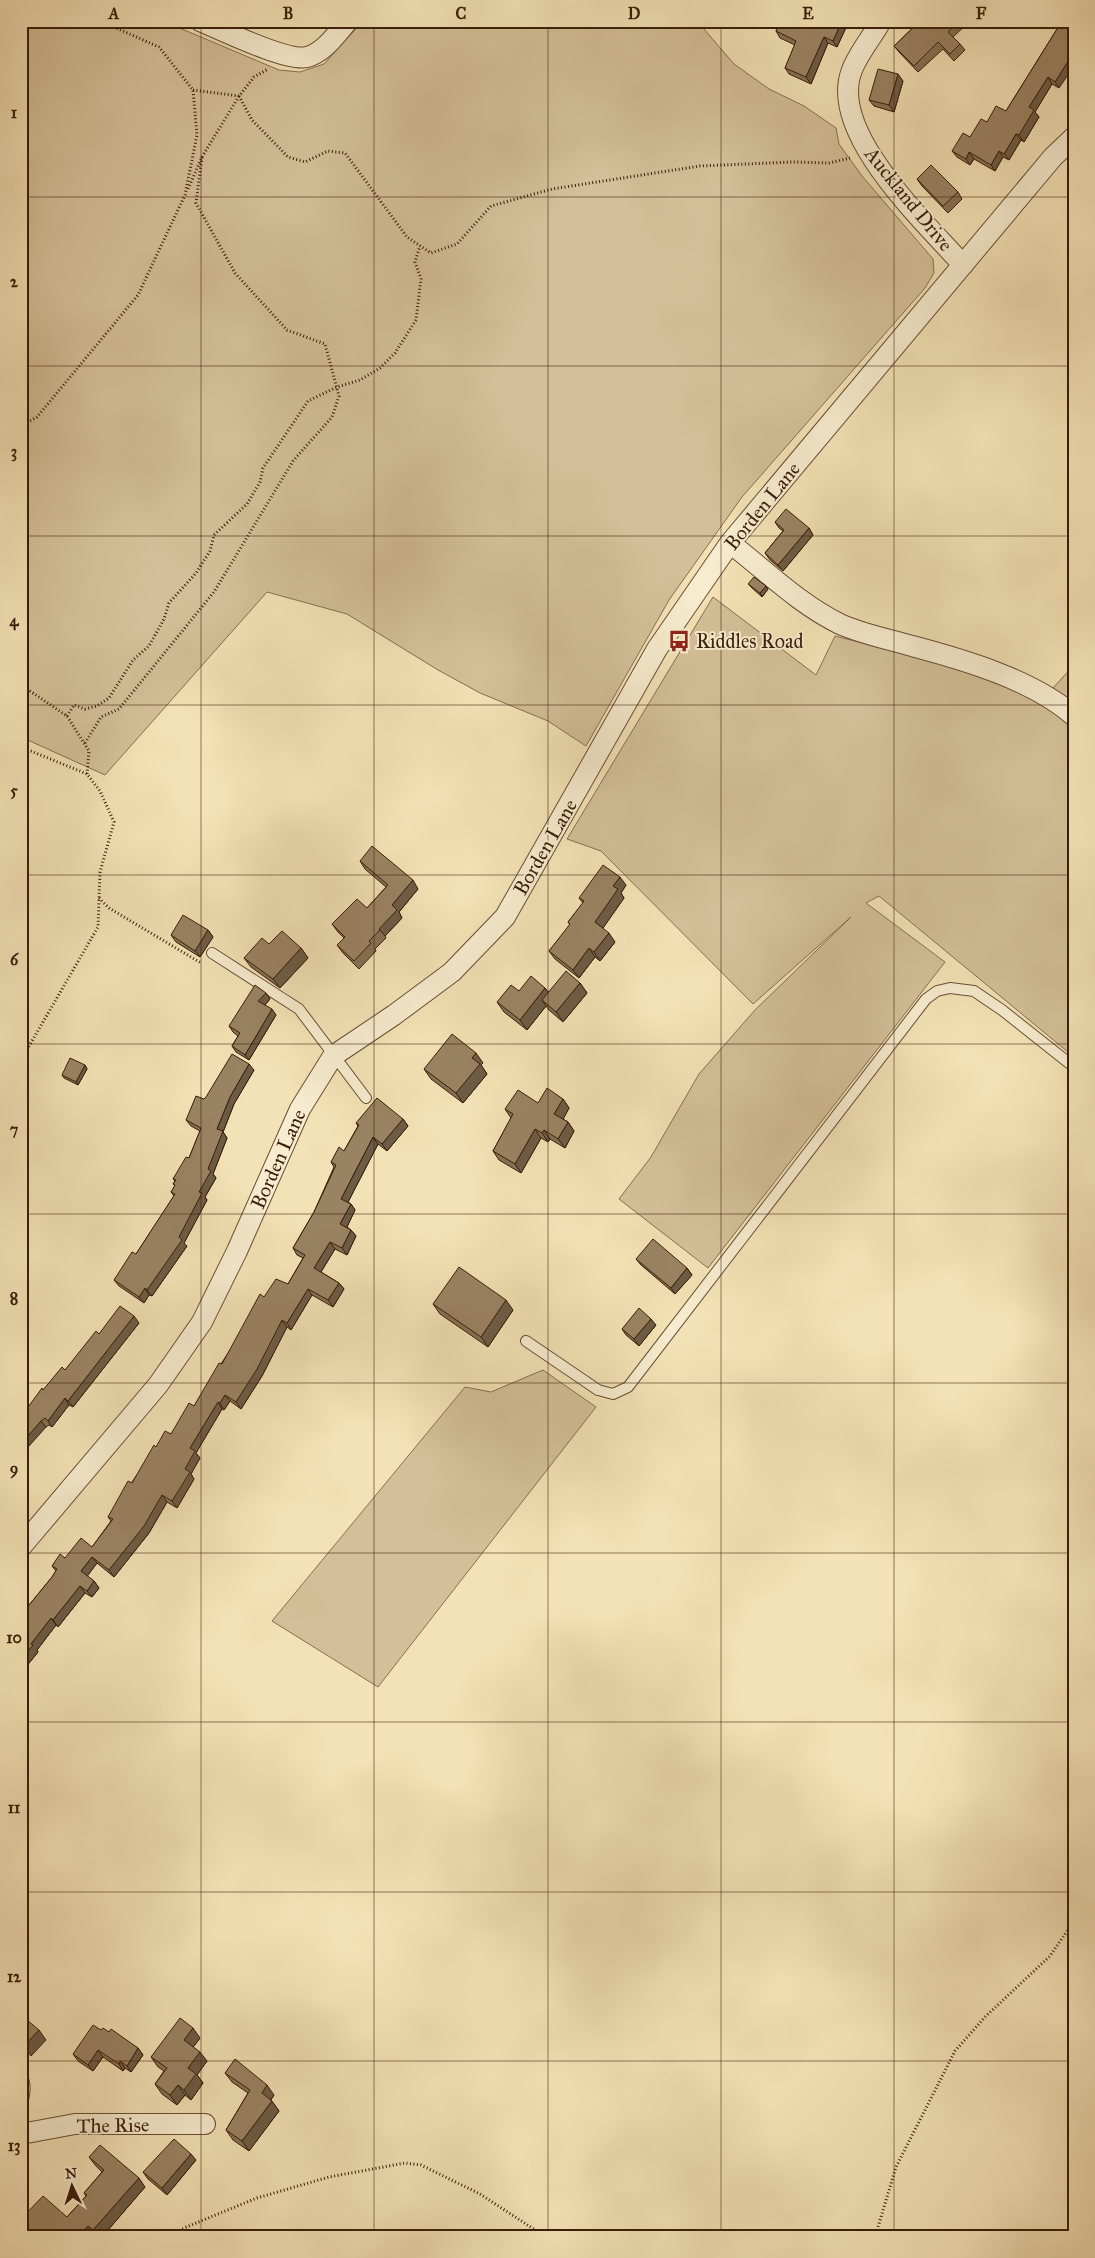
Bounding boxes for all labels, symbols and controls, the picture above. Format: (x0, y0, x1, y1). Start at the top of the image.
text: A (108, 4, 120, 23)
text: B (283, 4, 293, 23)
text: C (456, 4, 467, 23)
text: D (628, 4, 641, 23)
text: E (802, 4, 814, 23)
text: F (976, 4, 987, 23)
text: 1 (11, 103, 18, 122)
street label: Auckland Drive (859, 141, 958, 256)
text: 2 (10, 272, 19, 291)
text: 3 (11, 442, 17, 462)
street label: Borden Lane (719, 457, 805, 555)
text: 4 (10, 611, 20, 631)
bus stop icon: Riddles Road (666, 628, 692, 654)
place label: Riddles Road (696, 629, 803, 653)
text: 5 (10, 781, 18, 800)
street label: Borden Lane (508, 795, 582, 899)
text: 6 (10, 950, 19, 969)
street label: Borden Lane (245, 1105, 311, 1213)
text: 7 (10, 1120, 19, 1139)
text: 8 (10, 1289, 18, 1308)
text: 9 (10, 1459, 18, 1479)
text: 10 (6, 1628, 22, 1647)
text: 11 (8, 1798, 21, 1817)
text: 12 (7, 1967, 22, 1986)
street label: The Rise (76, 2112, 150, 2138)
text: 13 (8, 2136, 20, 2156)
north arrow (48, 2160, 98, 2210)
text: N (65, 2165, 78, 2182)

